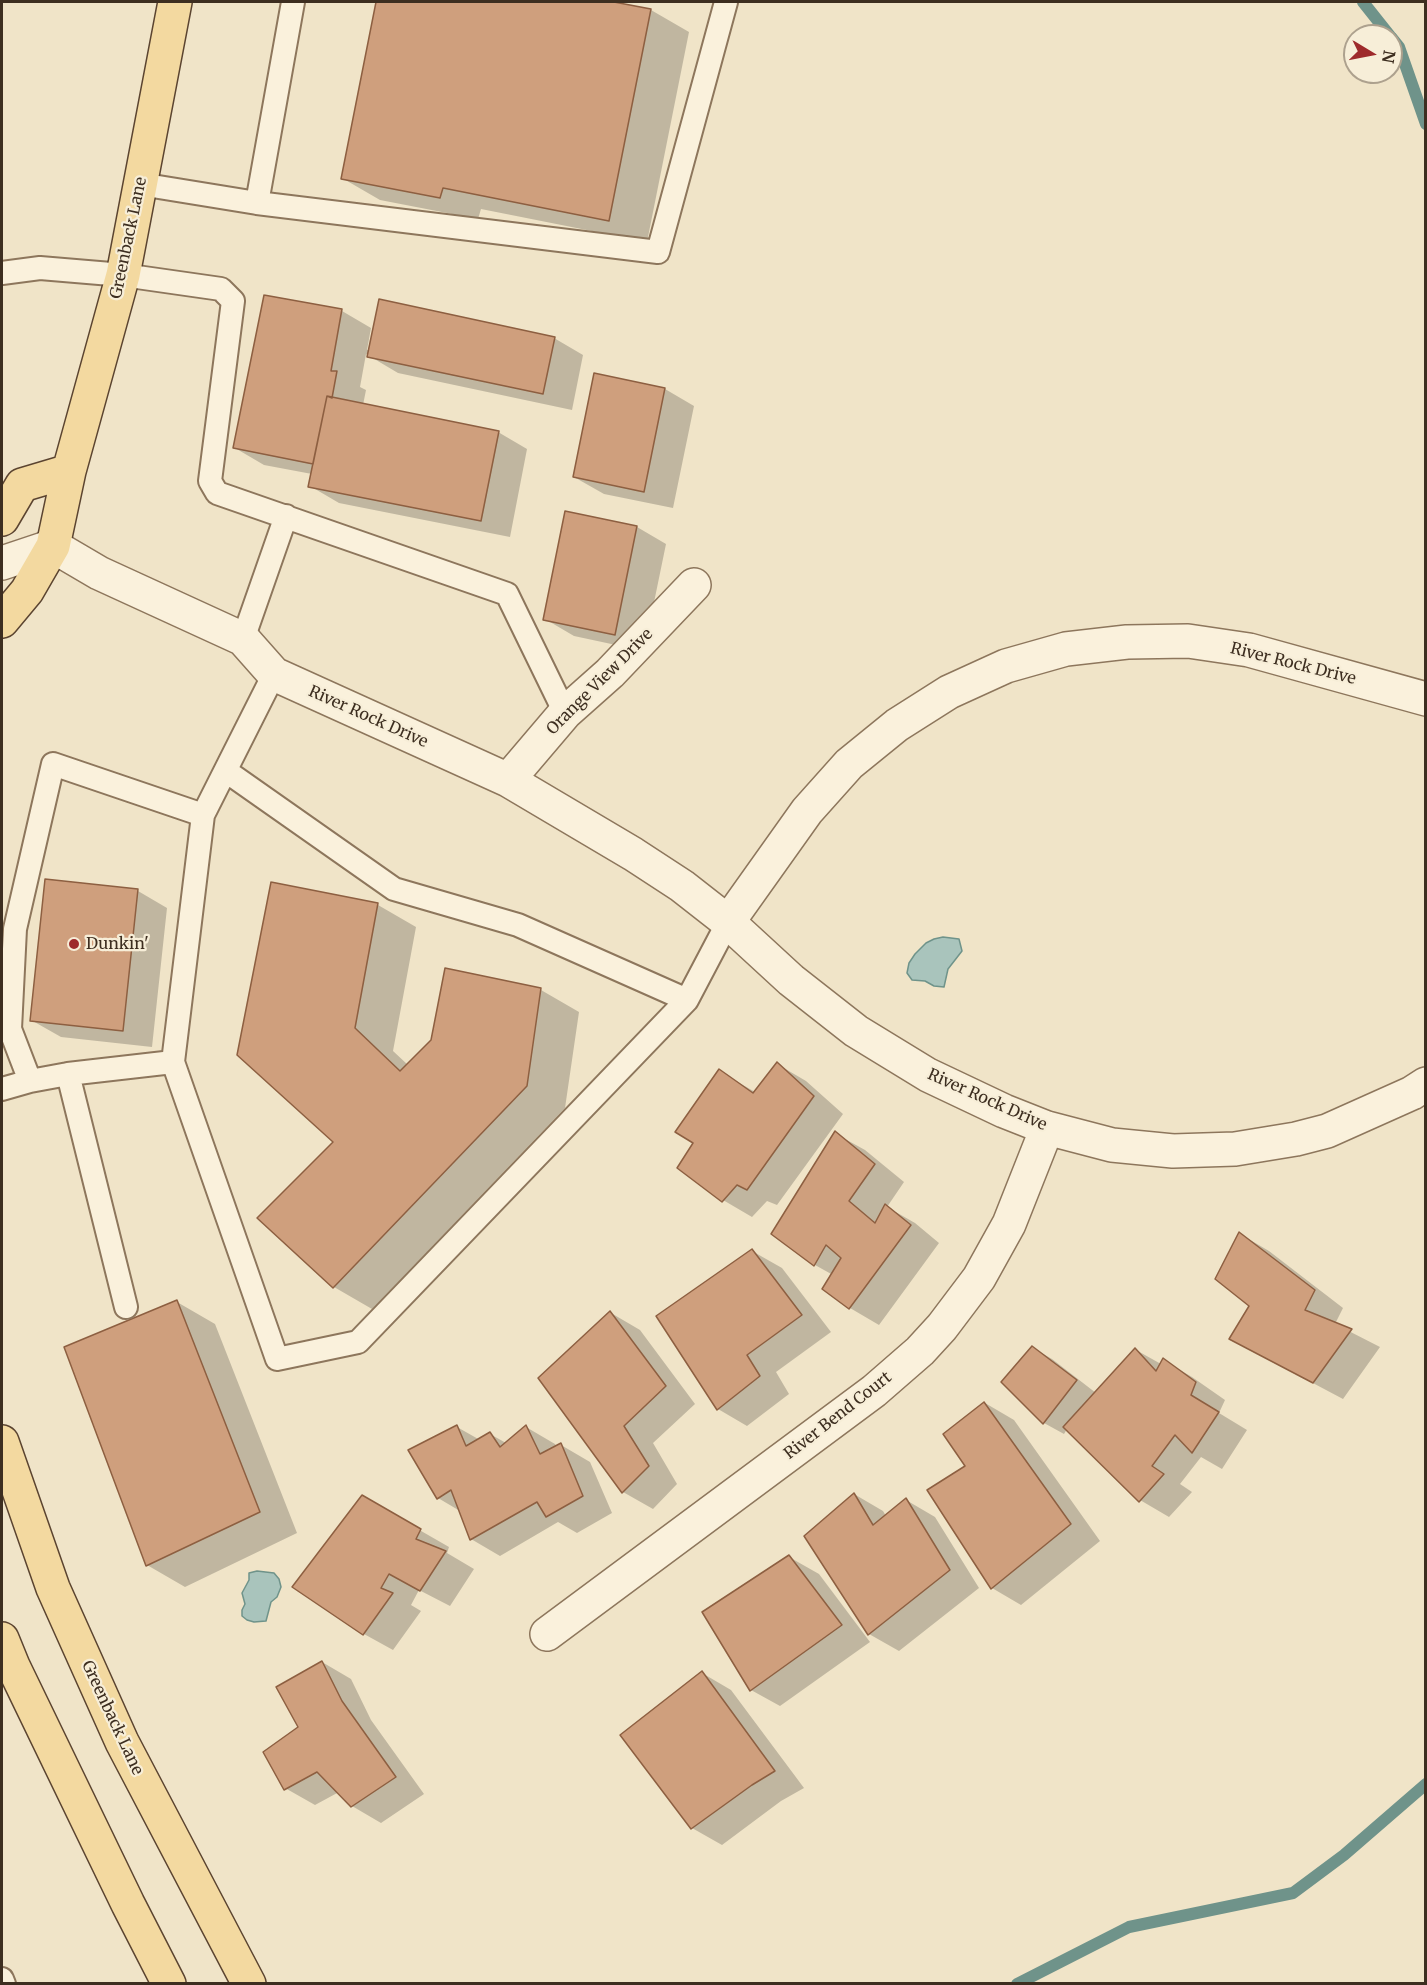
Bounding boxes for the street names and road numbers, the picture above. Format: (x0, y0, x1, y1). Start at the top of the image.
street label: Greenback Lane (107, 175, 151, 301)
street label: Orange View Drive (543, 625, 657, 739)
street label: River Rock Drive (1228, 639, 1358, 689)
street label: River Rock Drive (305, 682, 431, 752)
street label: River Rock Drive (924, 1065, 1050, 1135)
street label: River Bend Court (781, 1368, 895, 1464)
street label: Greenback Lane (77, 1658, 147, 1778)

